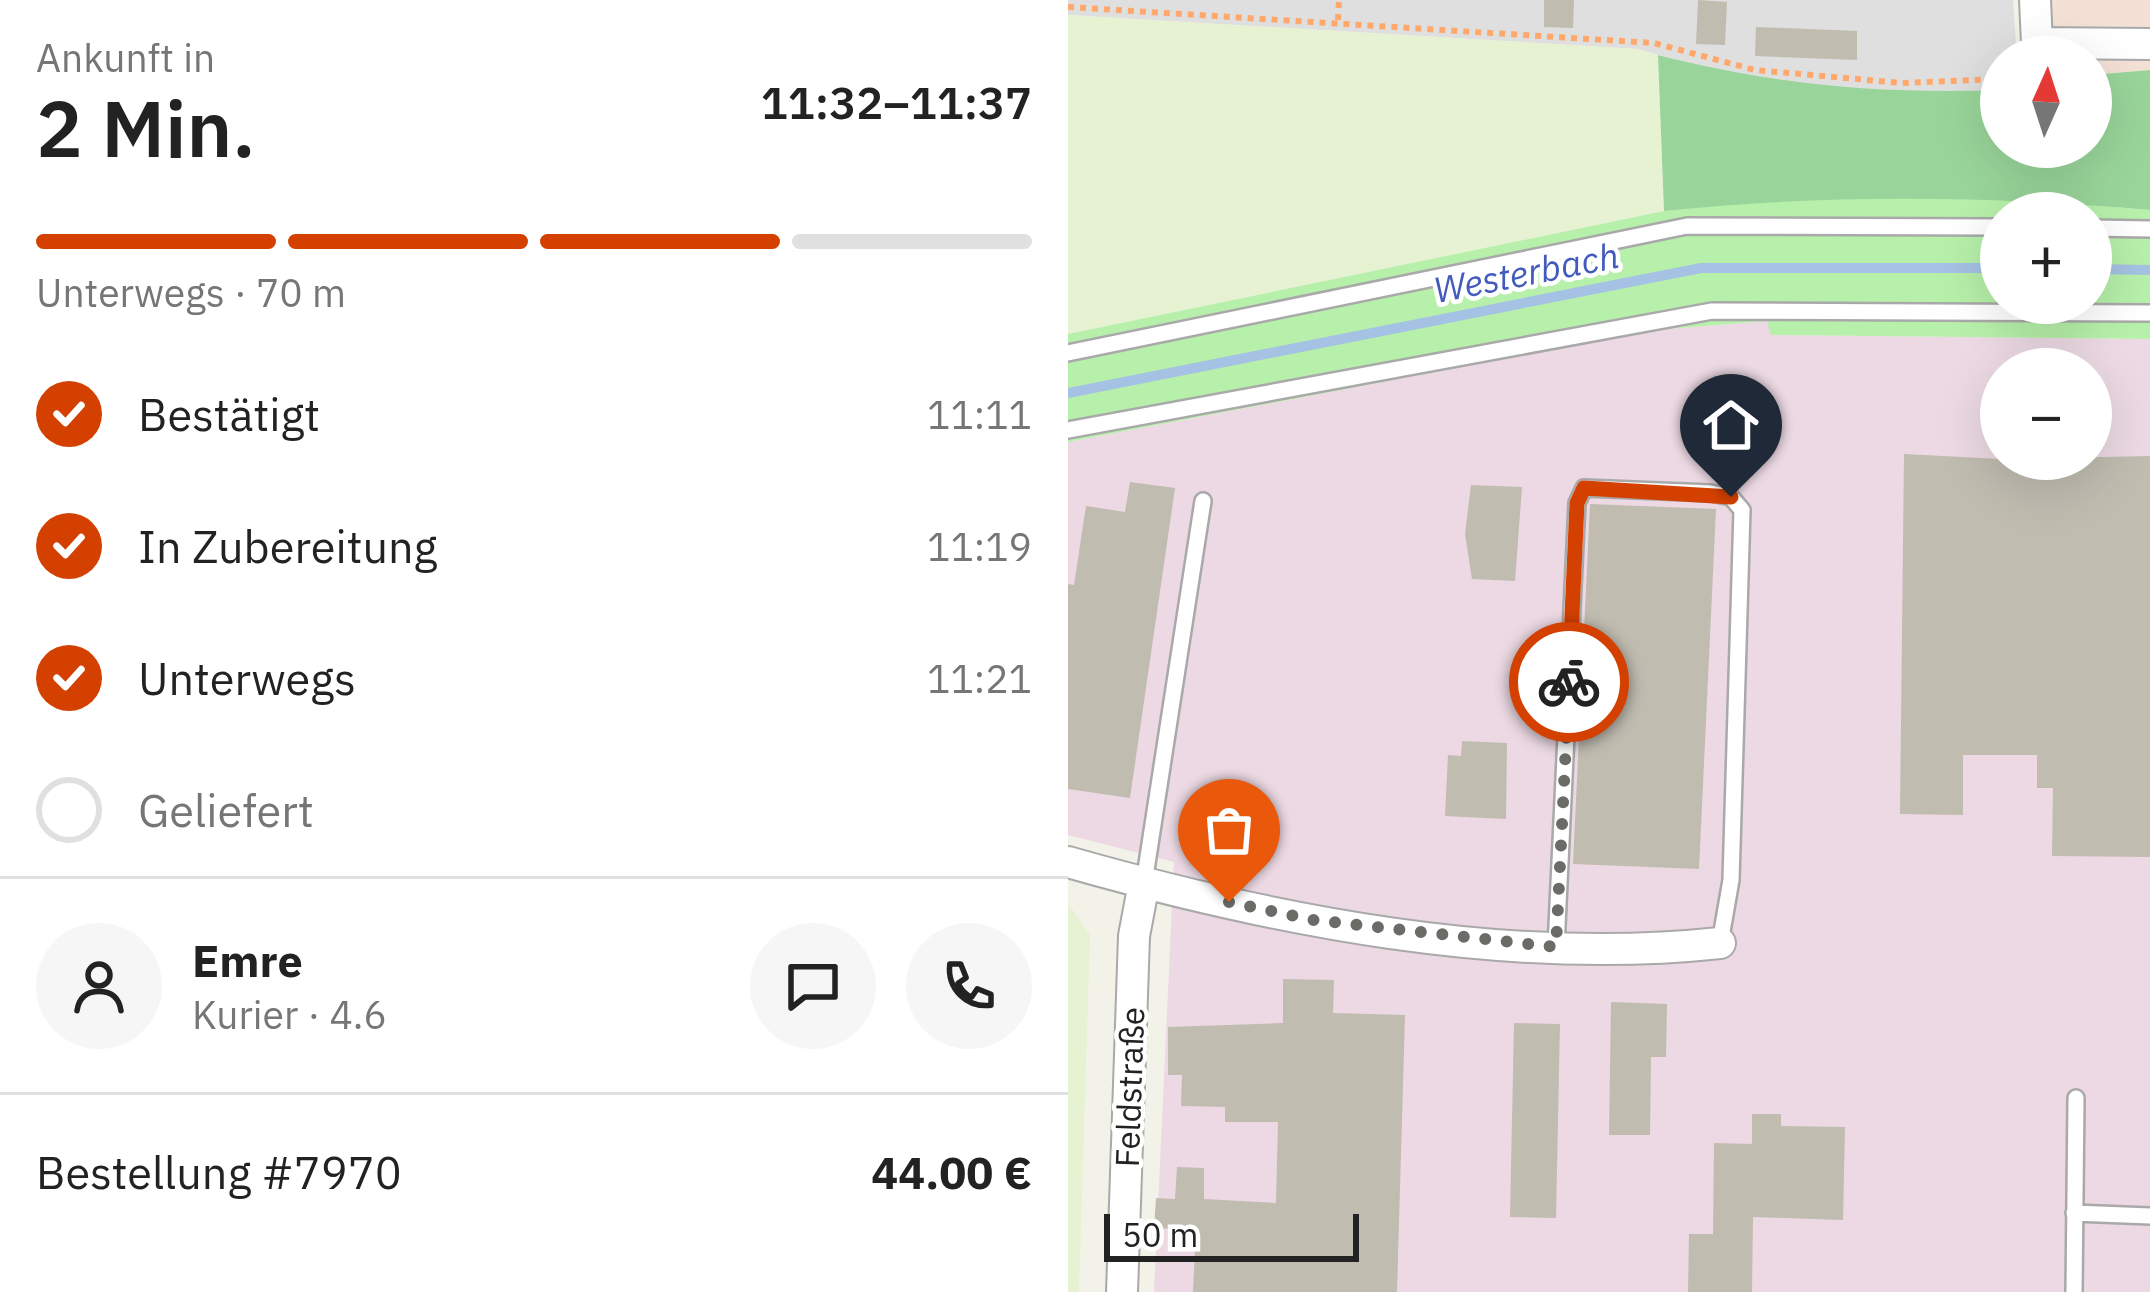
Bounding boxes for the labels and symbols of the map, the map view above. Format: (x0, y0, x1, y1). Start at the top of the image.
north arrow (1980, 36, 2112, 168)
water label: Westerbach (1429, 231, 1623, 313)
pin (1680, 374, 1782, 497)
courier (1509, 622, 1629, 742)
pin (1178, 779, 1280, 902)
street label: Feldstraße (1105, 1006, 1153, 1168)
scale bar (1104, 1208, 1359, 1261)

